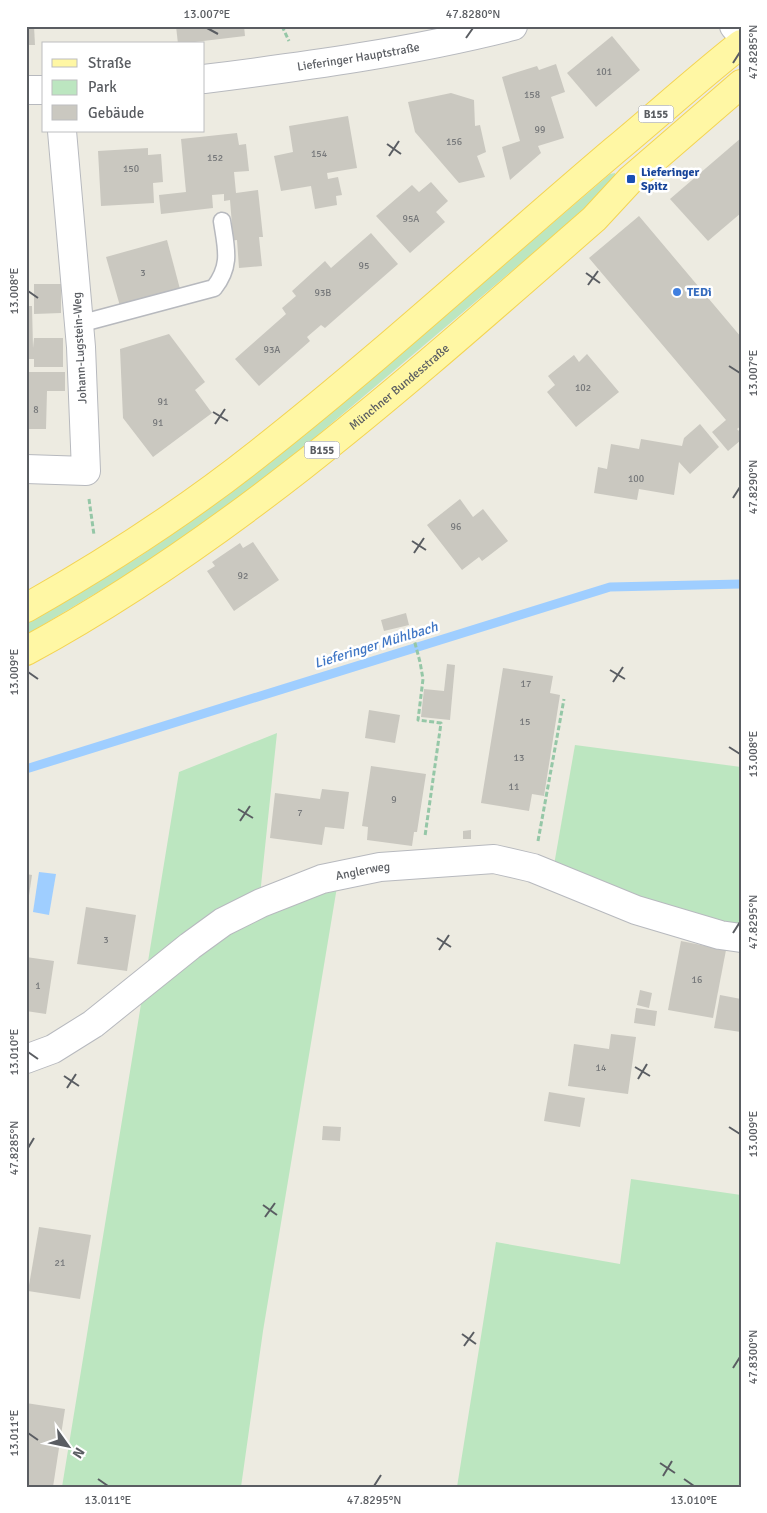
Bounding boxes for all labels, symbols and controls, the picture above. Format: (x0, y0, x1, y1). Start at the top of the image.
text: 13.007°E (184, 7, 231, 22)
text: 47.8280°N (446, 7, 500, 22)
text: 47.8285°N (746, 25, 761, 79)
street label: Lieferinger Hauptstraße (296, 39, 421, 74)
legend (42, 42, 205, 132)
text: Straße (88, 54, 132, 72)
house number: 101 (596, 66, 612, 78)
text: Park (88, 78, 117, 96)
house number: 158 (524, 89, 540, 101)
text: Gebäude (88, 104, 144, 122)
road number: B155 (638, 106, 674, 122)
house number: 99 (535, 124, 545, 136)
house number: 156 (446, 136, 462, 148)
house number: 154 (311, 148, 328, 160)
house number: 152 (207, 152, 223, 164)
house number: 150 (123, 163, 139, 175)
place label: Lieferinger Spitz (641, 165, 699, 194)
marker: Lieferinger Spitz (625, 173, 637, 185)
house number: 95A (403, 213, 419, 225)
house number: 95 (359, 260, 369, 272)
text: 13.008°E (7, 267, 22, 314)
house number: 3 (140, 267, 146, 279)
place label: TEDi (687, 285, 712, 300)
marker: TEDi (671, 286, 683, 298)
house number: 93B (315, 287, 331, 299)
street label: Johann-Lugstein-Weg (70, 292, 90, 404)
street label: Münchner Bundesstraße (346, 341, 452, 433)
house number: 93A (264, 344, 280, 356)
text: 13.007°E (746, 349, 761, 396)
house number: 102 (575, 382, 591, 394)
house number: 91 (158, 396, 168, 408)
house number: 8 (33, 404, 39, 416)
house number: 91 (153, 417, 163, 429)
road number: B155 (304, 442, 340, 458)
text: 47.8290°N (746, 460, 761, 514)
house number: 100 (628, 473, 644, 485)
house number: 96 (451, 521, 461, 533)
house number: 92 (238, 570, 248, 582)
water label: Lieferinger Mühlbach (312, 618, 440, 672)
text: 13.009°E (7, 648, 22, 695)
house number: 17 (521, 678, 531, 690)
house number: 15 (520, 716, 530, 728)
text: 13.008°E (746, 730, 761, 777)
house number: 13 (514, 752, 524, 764)
house number: 11 (509, 781, 519, 793)
house number: 9 (391, 794, 397, 806)
house number: 7 (297, 807, 303, 819)
street label: Anglerweg (334, 859, 391, 883)
text: 47.8295°N (746, 895, 761, 949)
house number: 3 (103, 934, 109, 946)
house number: 16 (692, 974, 702, 986)
house number: 1 (35, 980, 41, 992)
text: 13.010°E (7, 1028, 22, 1075)
house number: 14 (596, 1062, 607, 1074)
text: 13.009°E (746, 1110, 761, 1157)
text: 47.8285°N (7, 1121, 22, 1175)
house number: 21 (55, 1257, 65, 1269)
text: 47.8300°N (746, 1330, 761, 1384)
text: 13.011°E (7, 1409, 22, 1456)
north arrow (42, 1420, 92, 1470)
text: N (69, 1444, 88, 1462)
text: 13.011°E (85, 1493, 132, 1508)
text: 47.8295°N (347, 1493, 401, 1508)
text: 13.010°E (671, 1493, 718, 1508)

